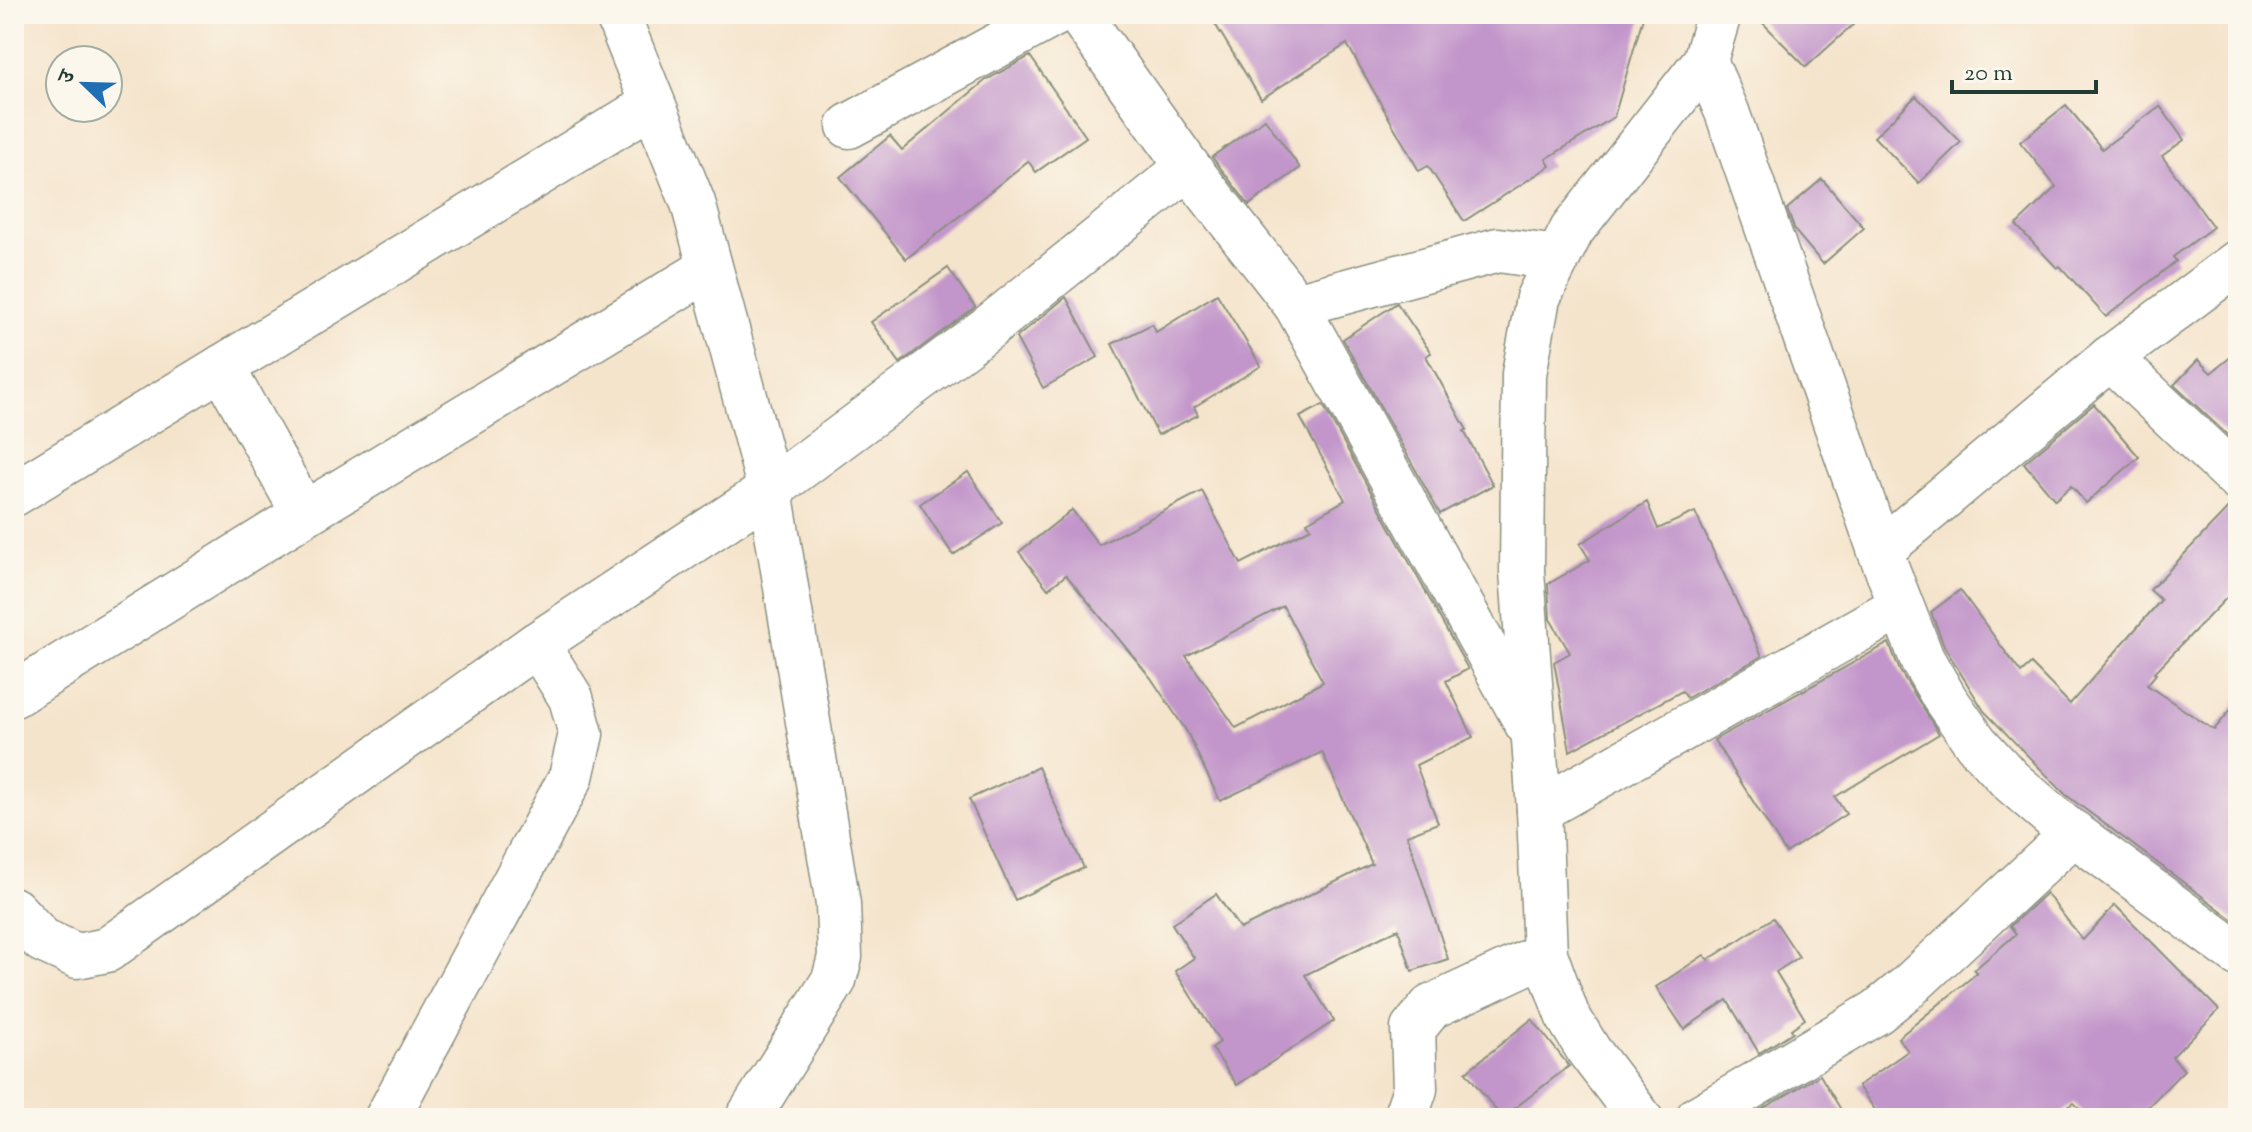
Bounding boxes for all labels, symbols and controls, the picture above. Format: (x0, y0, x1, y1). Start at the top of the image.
north arrow (44, 44, 124, 124)
scale bar (1952, 44, 2096, 94)
text: 20 m (1964, 57, 2013, 91)
text: उ (51, 64, 86, 91)

